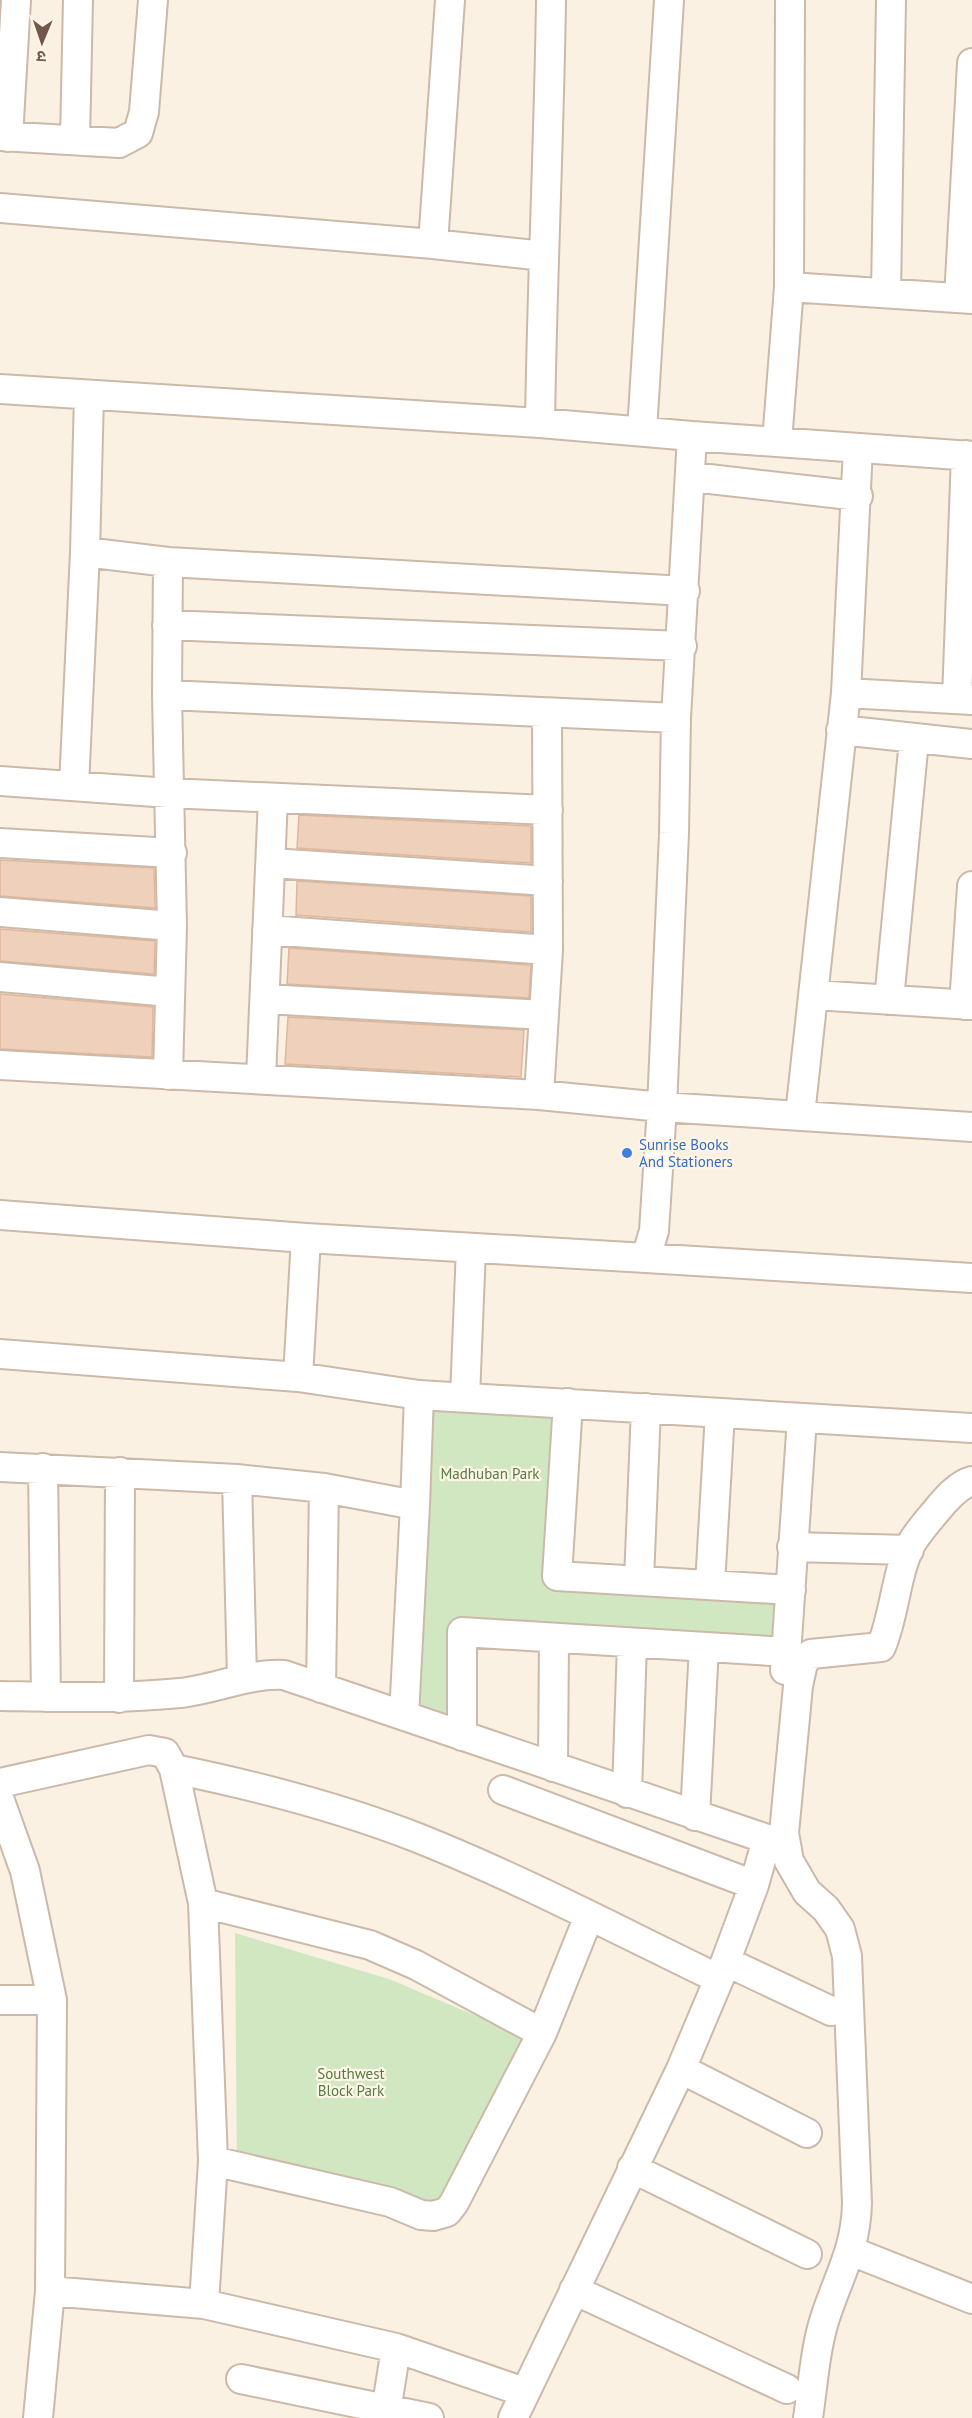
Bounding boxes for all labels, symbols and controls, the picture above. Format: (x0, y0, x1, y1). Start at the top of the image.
north arrow (12, 12, 72, 72)
text: उ (36, 47, 47, 67)
place label: Sunrise Books And Stationers (639, 1135, 733, 1171)
marker: Sunrise Books And Stationers (620, 1146, 634, 1160)
park label: Madhuban Park (440, 1464, 540, 1483)
park label: Southwest Block Park (317, 2064, 385, 2100)

